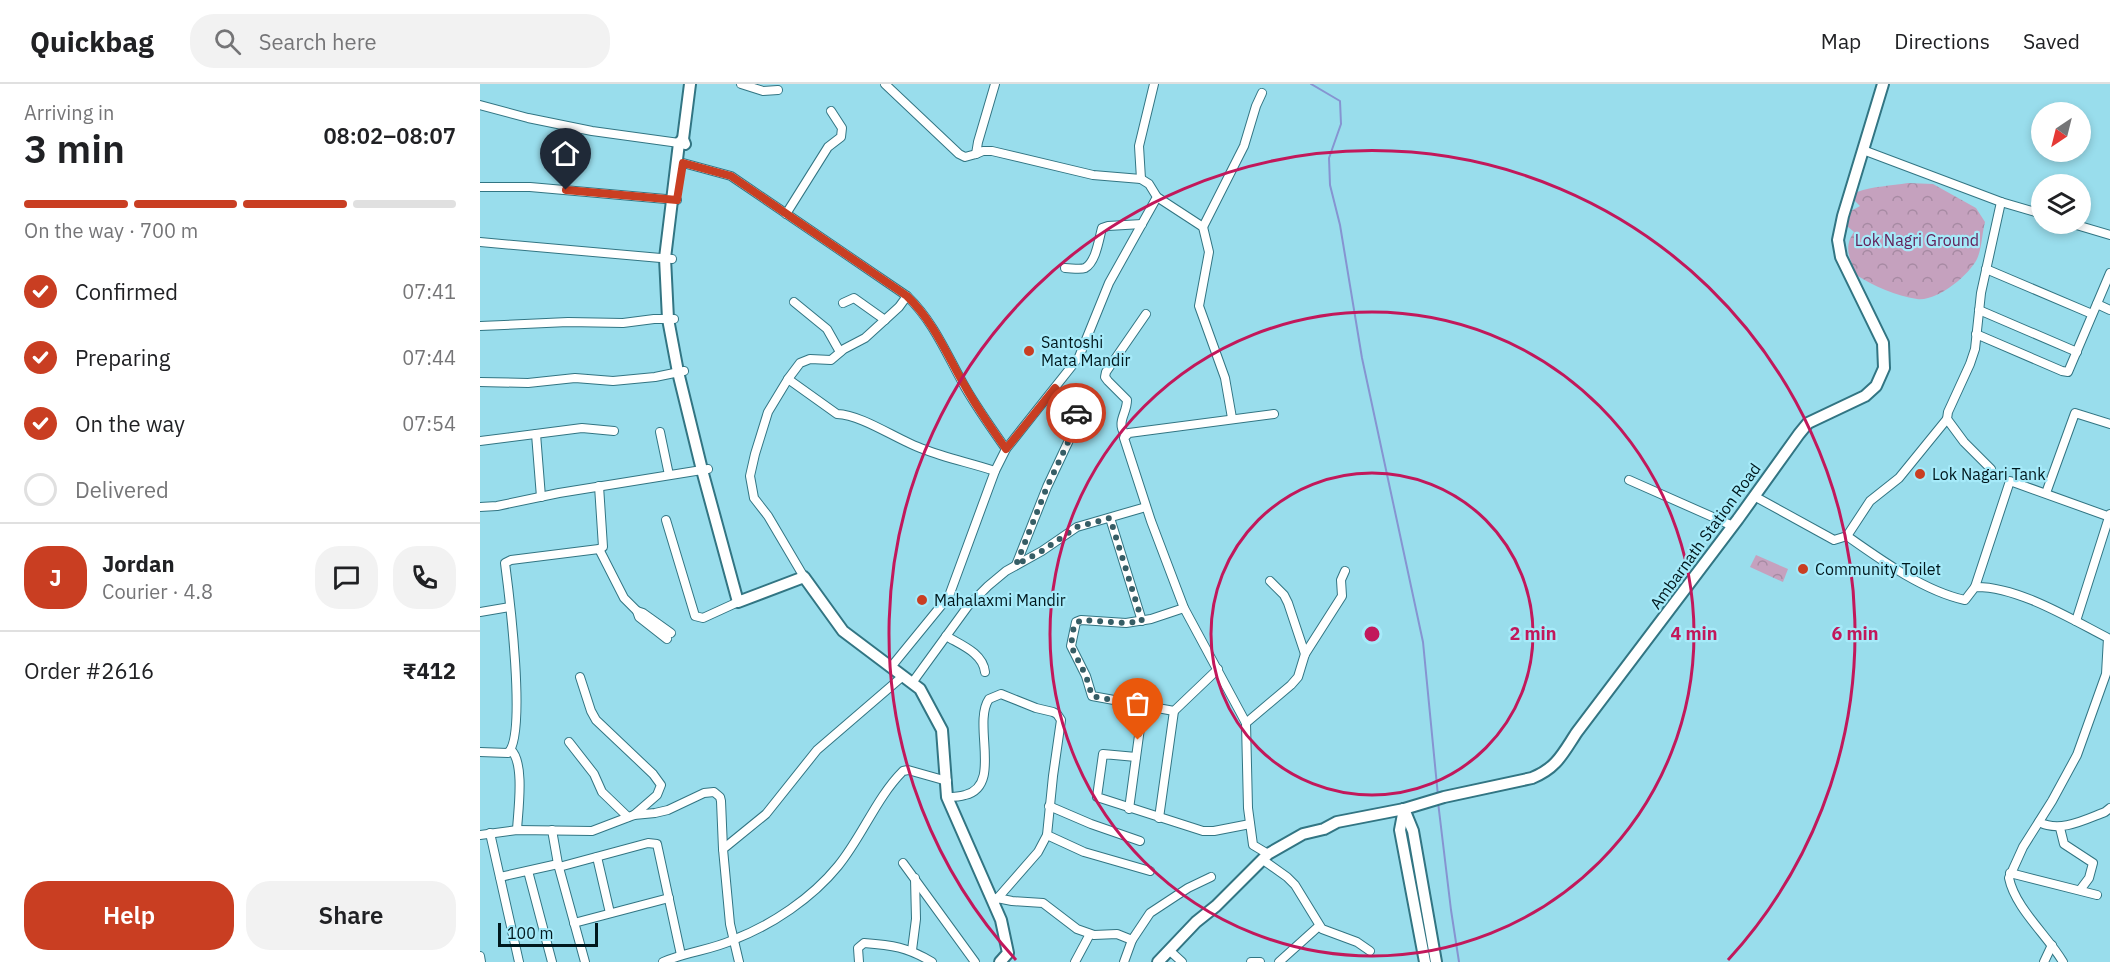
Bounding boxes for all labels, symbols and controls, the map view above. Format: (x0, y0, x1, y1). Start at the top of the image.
search box (190, 14, 610, 68)
text: Quickbag (30, 23, 154, 60)
icon: search (211, 25, 244, 58)
text: Search here (259, 27, 377, 56)
text: Map (1821, 27, 1861, 55)
text: Directions (1894, 27, 1990, 55)
text: Saved (2023, 27, 2080, 55)
text: Arriving in (24, 99, 114, 126)
north arrow (2031, 102, 2091, 162)
map controls (2031, 102, 2091, 234)
text: 08:02–08:07 (323, 121, 456, 150)
text: 3 min (24, 123, 125, 174)
pin (540, 128, 591, 190)
icon: home (549, 137, 582, 170)
button: layers (2031, 174, 2091, 234)
text: On the way · 700 m (24, 217, 198, 244)
park label: Lok Nagri Ground (1855, 230, 1979, 250)
icon: check (24, 275, 57, 308)
text: Confirmed (75, 277, 178, 306)
text: 07:41 (402, 278, 456, 305)
place label: Santoshi Mata Mandir (1041, 332, 1130, 370)
icon: check (24, 341, 57, 374)
text: Preparing (75, 343, 170, 372)
text: 07:44 (402, 344, 456, 371)
marker: Santoshi Mata Mandir (1022, 344, 1036, 358)
courier (1046, 383, 1106, 443)
icon: car (1060, 397, 1093, 430)
icon: check (24, 407, 57, 440)
text: On the way (75, 409, 185, 438)
text: 07:54 (402, 410, 456, 437)
street label: Ambarnath Station Road (1645, 459, 1765, 613)
place label: Lok Nagari Tank (1932, 464, 2046, 484)
marker: Lok Nagari Tank (1913, 467, 1927, 481)
text: Delivered (75, 475, 169, 504)
button: chat (315, 546, 378, 609)
button: phone (393, 546, 456, 609)
text: Jordan (102, 549, 175, 578)
place label: Community Toilet (1815, 559, 1941, 579)
marker: Community Toilet (1796, 562, 1810, 576)
text: J (49, 563, 62, 592)
text: Courier · 4.8 (102, 578, 213, 605)
place label: Mahalaxmi Mandir (934, 590, 1066, 610)
marker: Mahalaxmi Mandir (915, 593, 929, 607)
text: 2 min (1509, 622, 1557, 645)
text: 4 min (1670, 622, 1718, 645)
text: 6 min (1831, 622, 1879, 645)
centre of rings (1362, 624, 1382, 644)
text: Order #2616 (24, 656, 154, 685)
text: ₹412 (403, 656, 456, 685)
pin (1112, 678, 1163, 740)
icon: bag (1121, 687, 1154, 720)
button: Help (24, 881, 234, 950)
button: Share (246, 881, 456, 950)
scale bar (498, 920, 598, 948)
text: 100 m (507, 923, 554, 943)

